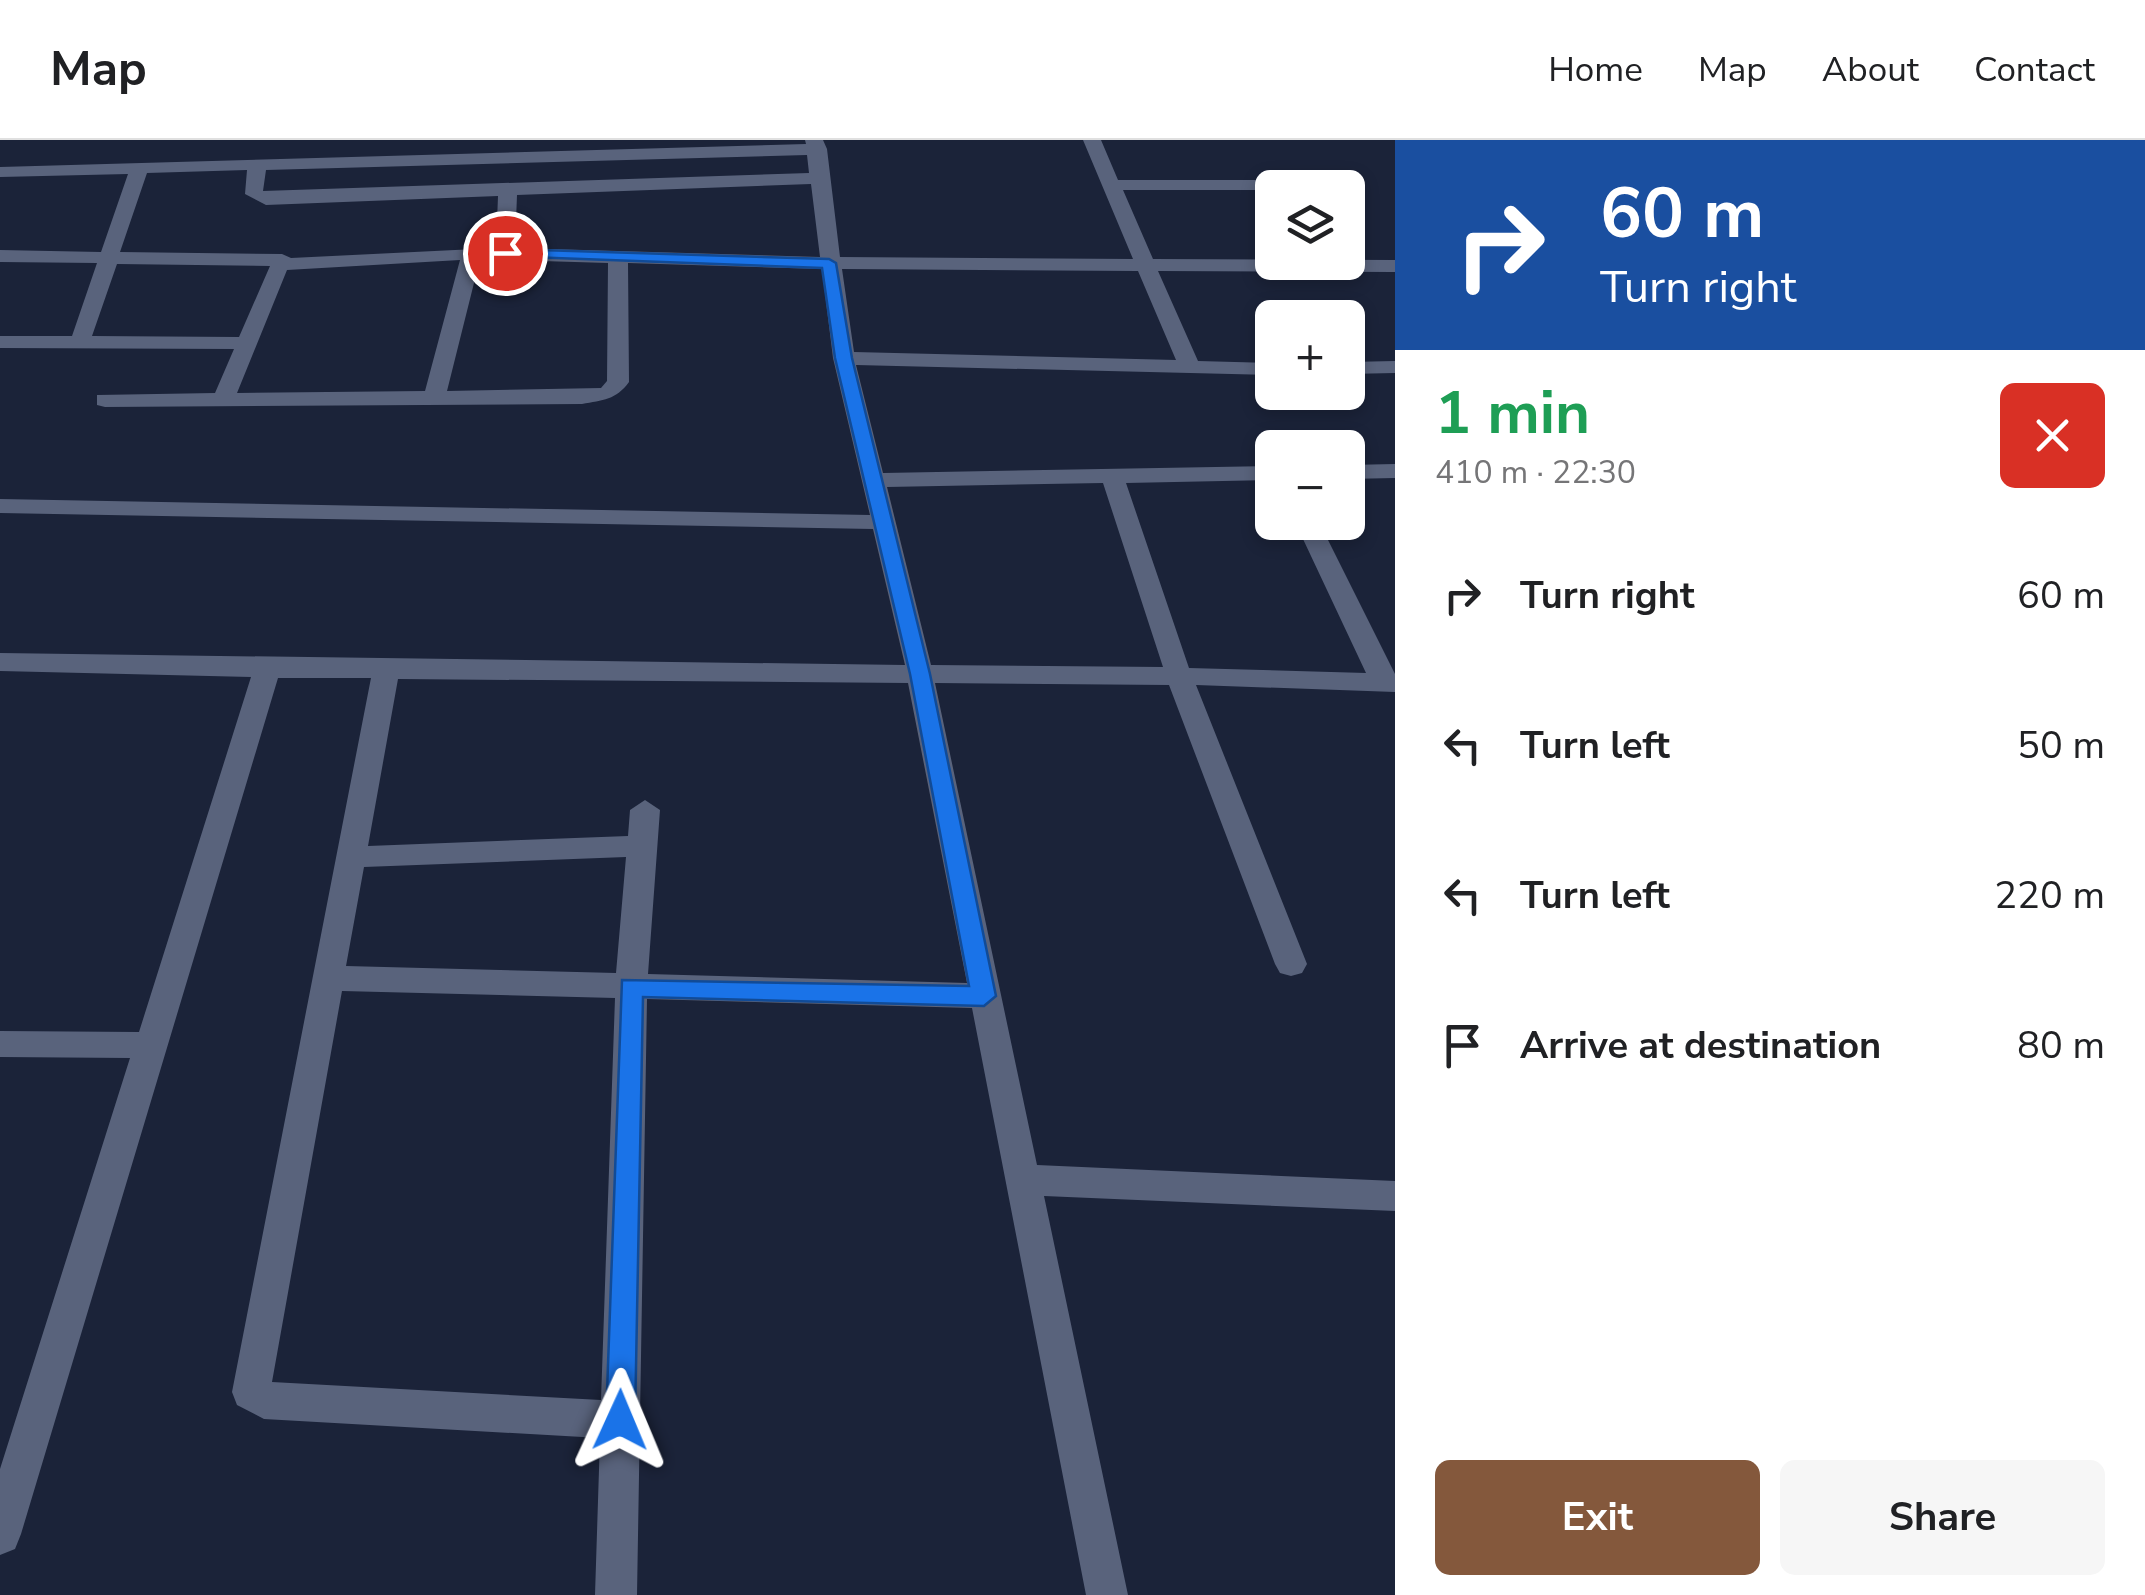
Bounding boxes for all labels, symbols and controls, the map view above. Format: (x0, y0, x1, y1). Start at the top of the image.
text: Map (50, 36, 147, 102)
text: Home (1548, 46, 1643, 93)
text: Map (1698, 46, 1767, 93)
text: About (1822, 46, 1919, 93)
text: Contact (1974, 46, 2095, 93)
text: 60 m (1600, 166, 1764, 262)
map controls (1255, 170, 1365, 540)
button: layers (1255, 170, 1365, 280)
icon: right (1435, 180, 1565, 310)
pin (463, 211, 548, 296)
icon: arrive (478, 226, 533, 281)
text: Turn right (1600, 257, 1797, 318)
button: + (1255, 300, 1365, 410)
text: 1 min (1435, 372, 1590, 454)
button: close (2000, 383, 2105, 488)
button: − (1255, 430, 1365, 540)
text: 410 m · 22:30 (1435, 451, 1636, 494)
icon: right (1435, 568, 1490, 623)
text: Turn right (1520, 570, 1695, 621)
text: 60 m (2017, 570, 2105, 621)
icon: left (1435, 718, 1490, 773)
text: Turn left (1520, 720, 1670, 771)
text: 50 m (2017, 720, 2105, 771)
icon: left (1435, 868, 1490, 923)
text: Turn left (1520, 870, 1670, 921)
text: 220 m (1994, 870, 2105, 921)
icon: arrive (1435, 1018, 1490, 1073)
text: Arrive at destination (1520, 1020, 1881, 1071)
text: 80 m (2017, 1020, 2105, 1071)
position arrow (568, 1368, 672, 1472)
button: Exit (1435, 1460, 1760, 1575)
button: Share (1780, 1460, 2105, 1575)

